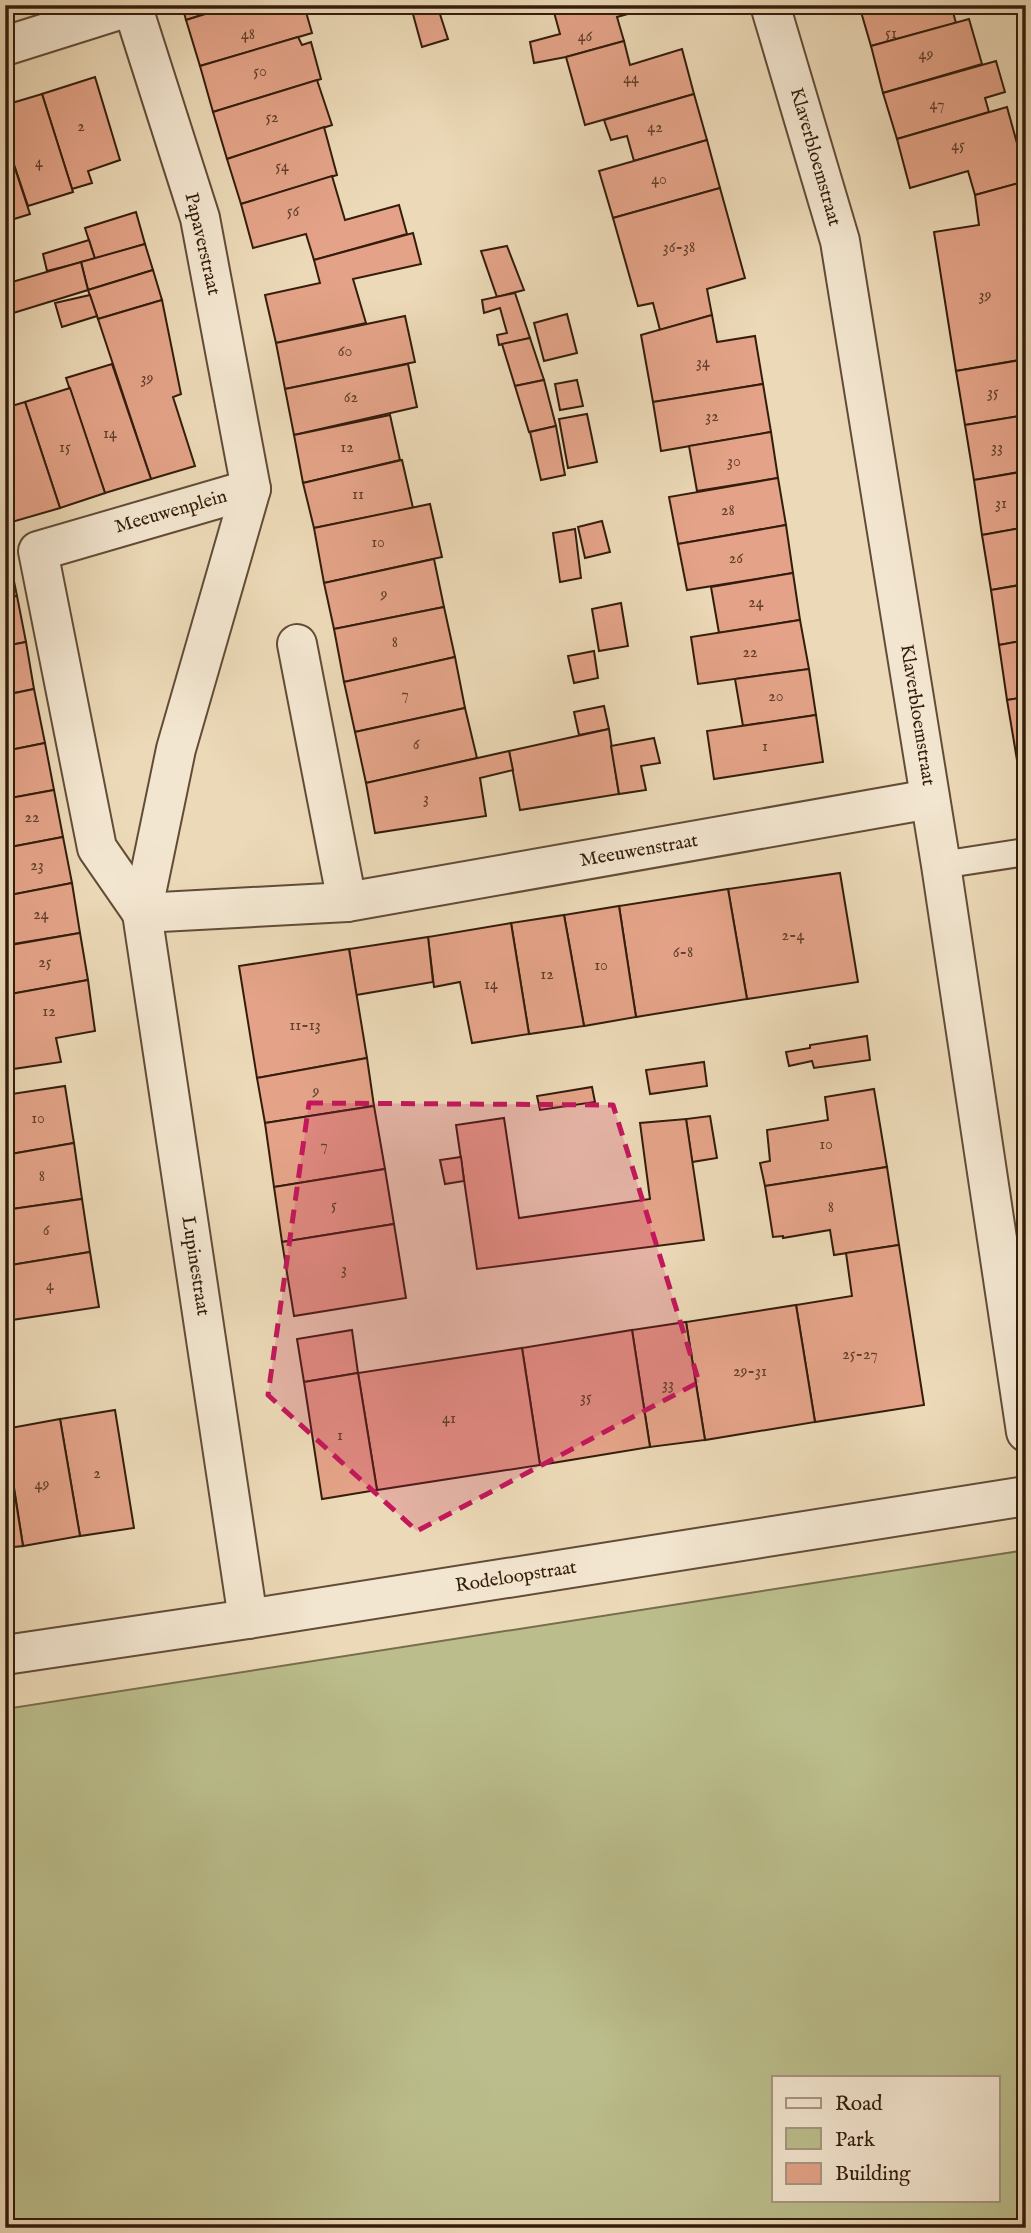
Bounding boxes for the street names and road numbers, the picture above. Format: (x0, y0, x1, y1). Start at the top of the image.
street label: Klaverbloemstraat (784, 85, 846, 229)
street label: Papaverstraat (179, 190, 226, 298)
street label: Meeuwenplein (112, 485, 230, 539)
street label: Klaverbloemstraat (894, 643, 940, 788)
street label: Meeuwenstraat (578, 829, 700, 873)
street label: Lupinestraat (175, 1214, 215, 1318)
street label: Rodeloopstraat (454, 1555, 579, 1598)

